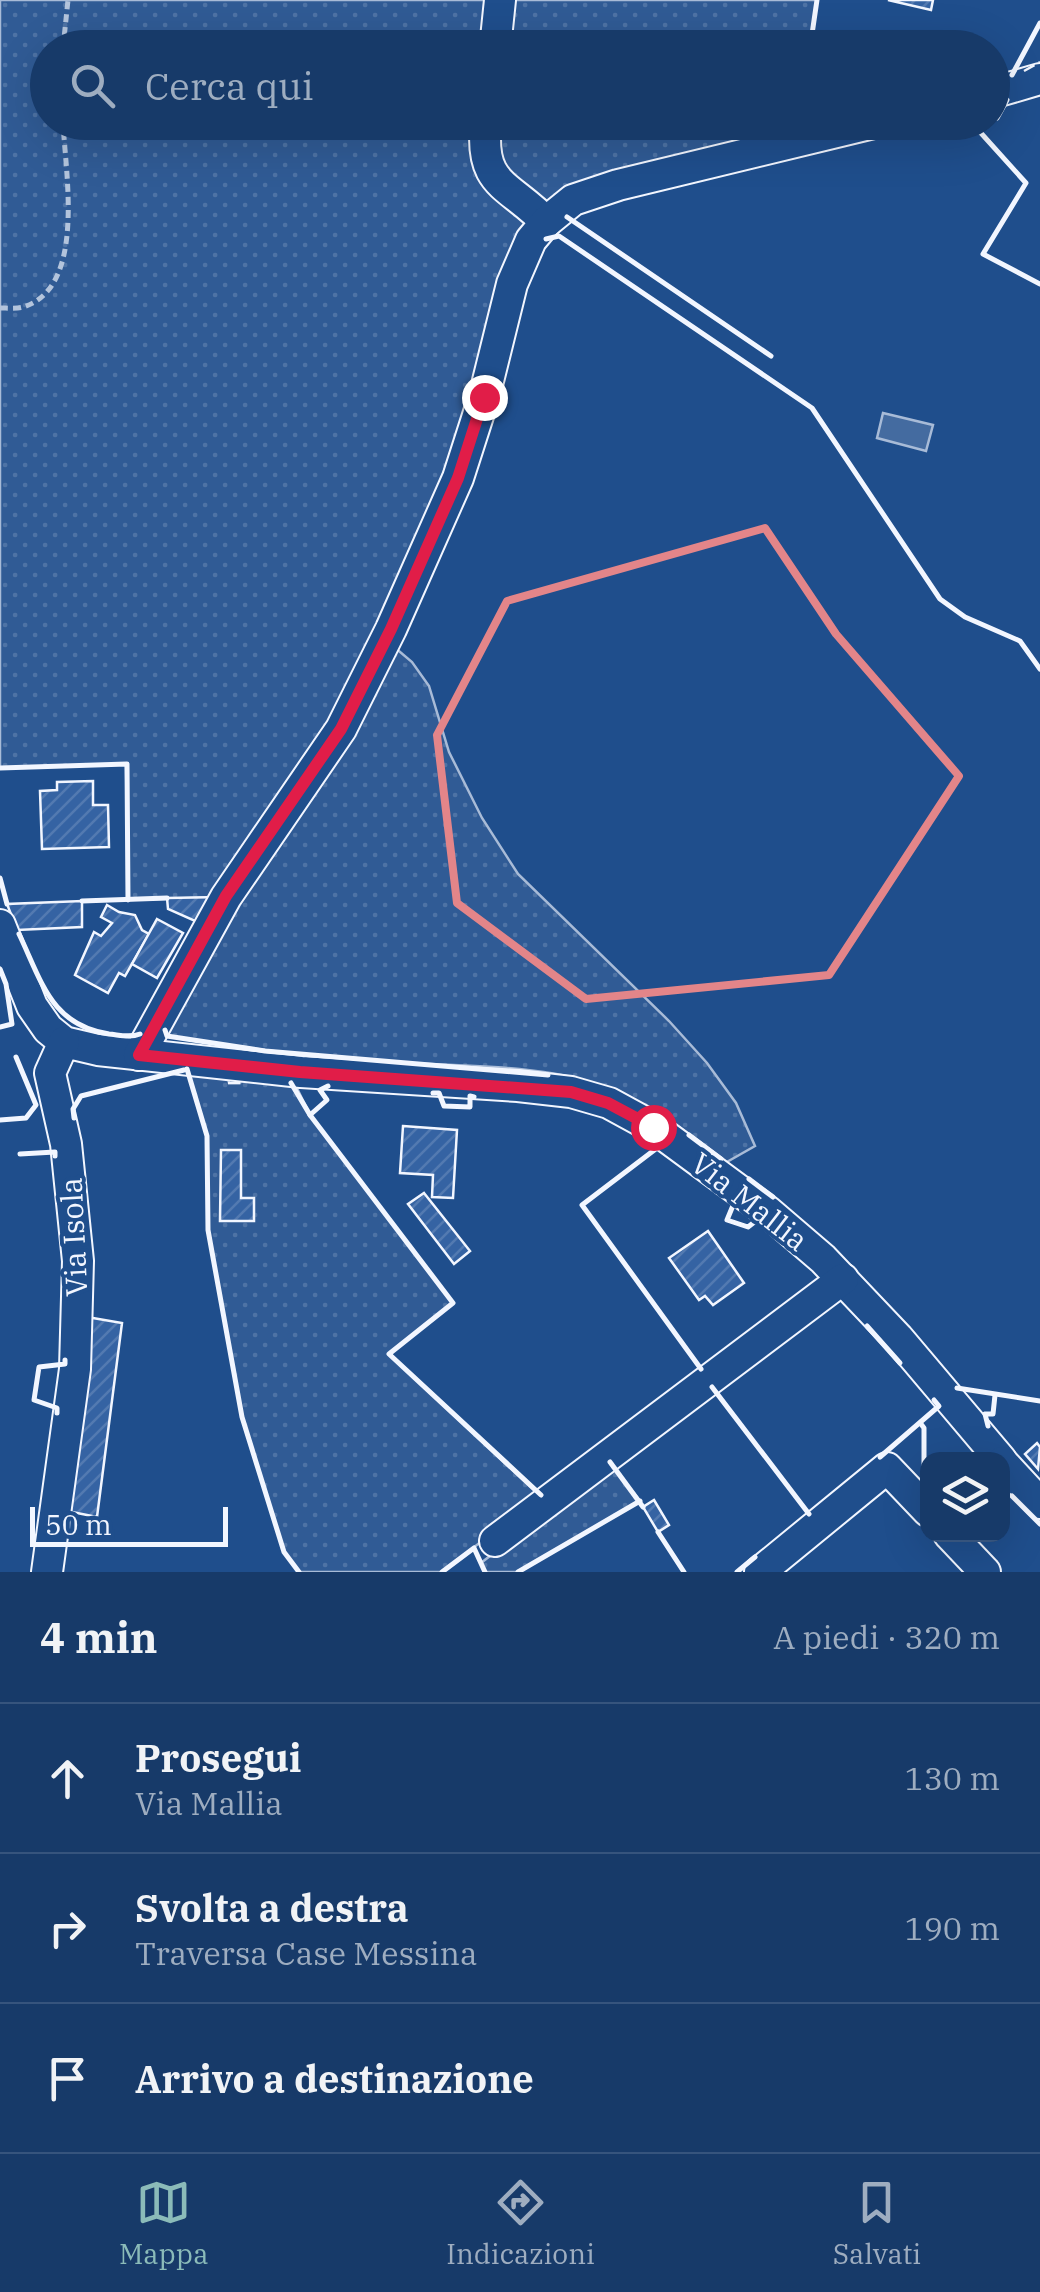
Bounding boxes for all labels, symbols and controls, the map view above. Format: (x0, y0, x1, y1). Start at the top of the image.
search box (30, 30, 1010, 140)
icon: search (65, 58, 120, 113)
text: Cerca qui (145, 61, 314, 110)
route end (462, 375, 508, 421)
route start (631, 1105, 677, 1151)
street label: Via Mallia (683, 1143, 817, 1259)
street label: Via Isola (50, 1176, 96, 1298)
map controls (920, 1452, 1010, 1542)
button: layers (920, 1452, 1010, 1542)
scale bar (30, 1502, 228, 1546)
text: 50 m (45, 1506, 112, 1543)
text: 4 min (40, 1610, 158, 1665)
text: A piedi · 320 m (773, 1616, 1000, 1658)
text: Prosegui (135, 1733, 302, 1782)
icon: ahead (40, 1751, 95, 1806)
text: 130 m (904, 1757, 1000, 1799)
text: Via Mallia (135, 1782, 283, 1824)
text: Svolta a destra (135, 1883, 409, 1932)
icon: right (40, 1901, 95, 1956)
text: 190 m (904, 1907, 1000, 1949)
text: Traversa Case Messina (135, 1932, 477, 1974)
icon: arrive (40, 2051, 95, 2106)
text: Arrivo a destinazione (135, 2054, 534, 2103)
tab: Mappa (119, 2175, 208, 2272)
tab: Indicazioni (446, 2175, 595, 2272)
tab: Salvati (833, 2175, 921, 2272)

